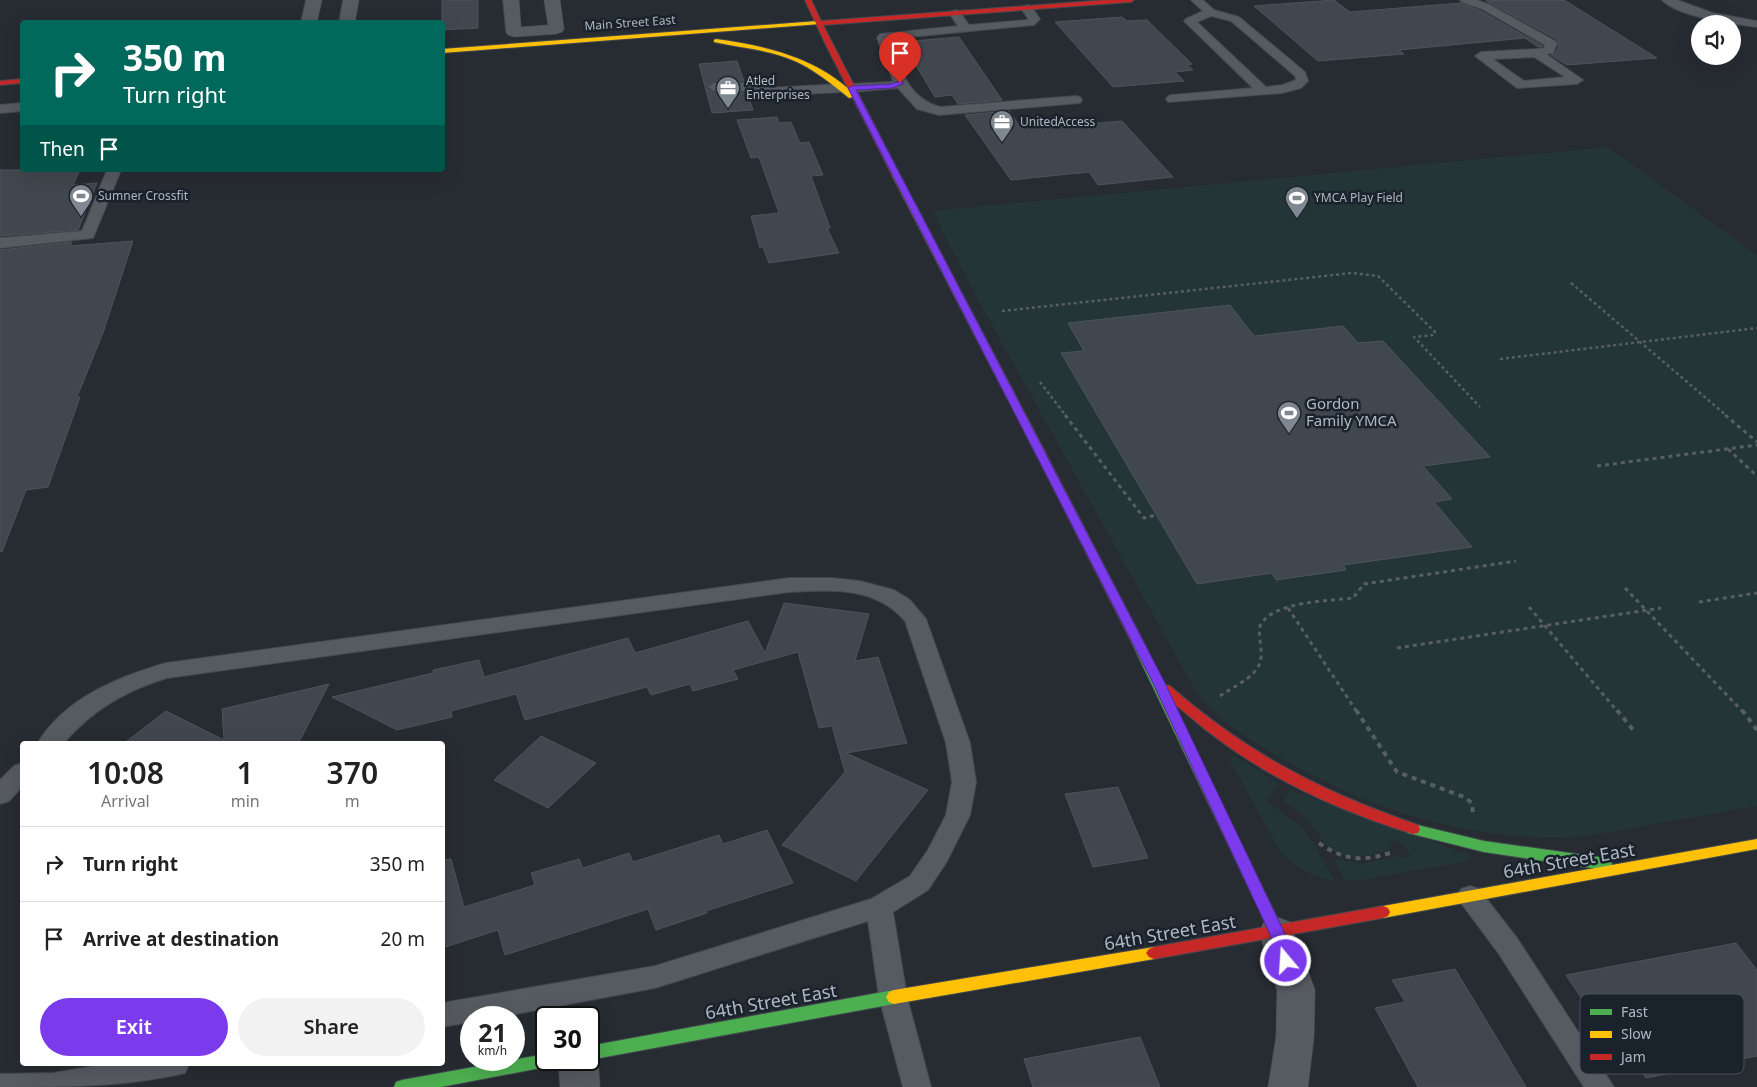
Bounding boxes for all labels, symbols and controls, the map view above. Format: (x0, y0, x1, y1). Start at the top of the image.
street label: Main Street East (584, 11, 677, 34)
map controls (1691, 15, 1741, 65)
button: sound (1691, 15, 1741, 65)
pin (879, 32, 921, 83)
text: 350 m (123, 34, 226, 81)
icon: arrive (886, 39, 914, 67)
icon: right (40, 40, 105, 105)
place label: Atled Enterprises (746, 72, 810, 103)
office icon: Atled Enterprises (715, 75, 741, 109)
text: Turn right (123, 79, 226, 109)
office icon: UnitedAccess (989, 109, 1015, 143)
place label: UnitedAccess (1020, 113, 1095, 130)
icon: arrive (95, 135, 123, 163)
text: Then (40, 136, 85, 162)
sports icon: Sumner Crossfit (68, 183, 94, 217)
sports icon: YMCA Play Field (1284, 185, 1310, 219)
place label: Sumner Crossfit (98, 187, 189, 204)
place label: YMCA Play Field (1314, 189, 1403, 206)
place label: Gordon Family YMCA (1306, 393, 1397, 430)
sports icon: Gordon Family YMCA (1276, 400, 1302, 434)
text: 10:08 (87, 752, 164, 793)
text: 1 (237, 752, 254, 793)
text: 370 (327, 752, 378, 793)
text: Arrival (101, 790, 150, 812)
text: min (231, 790, 260, 812)
text: m (345, 790, 360, 812)
street label: 64th Street East (1501, 837, 1637, 883)
icon: right (40, 850, 68, 878)
text: Turn right (83, 851, 178, 877)
text: 350 m (370, 851, 425, 877)
street label: 64th Street East (1102, 909, 1238, 955)
icon: arrive (40, 925, 68, 953)
text: Arrive at destination (83, 926, 279, 952)
text: 20 m (381, 926, 425, 952)
position arrow (1259, 934, 1311, 986)
street label: 64th Street East (703, 978, 839, 1024)
legend (1580, 994, 1744, 1074)
button: Exit (40, 998, 228, 1056)
button: Share (238, 998, 425, 1056)
text: Fast (1621, 1002, 1648, 1021)
speed limit sign: 30 (535, 1006, 600, 1071)
text: 21 (478, 1015, 507, 1049)
text: Slow (1621, 1024, 1652, 1043)
text: km/h (478, 1042, 507, 1059)
text: Jam (1619, 1047, 1646, 1066)

